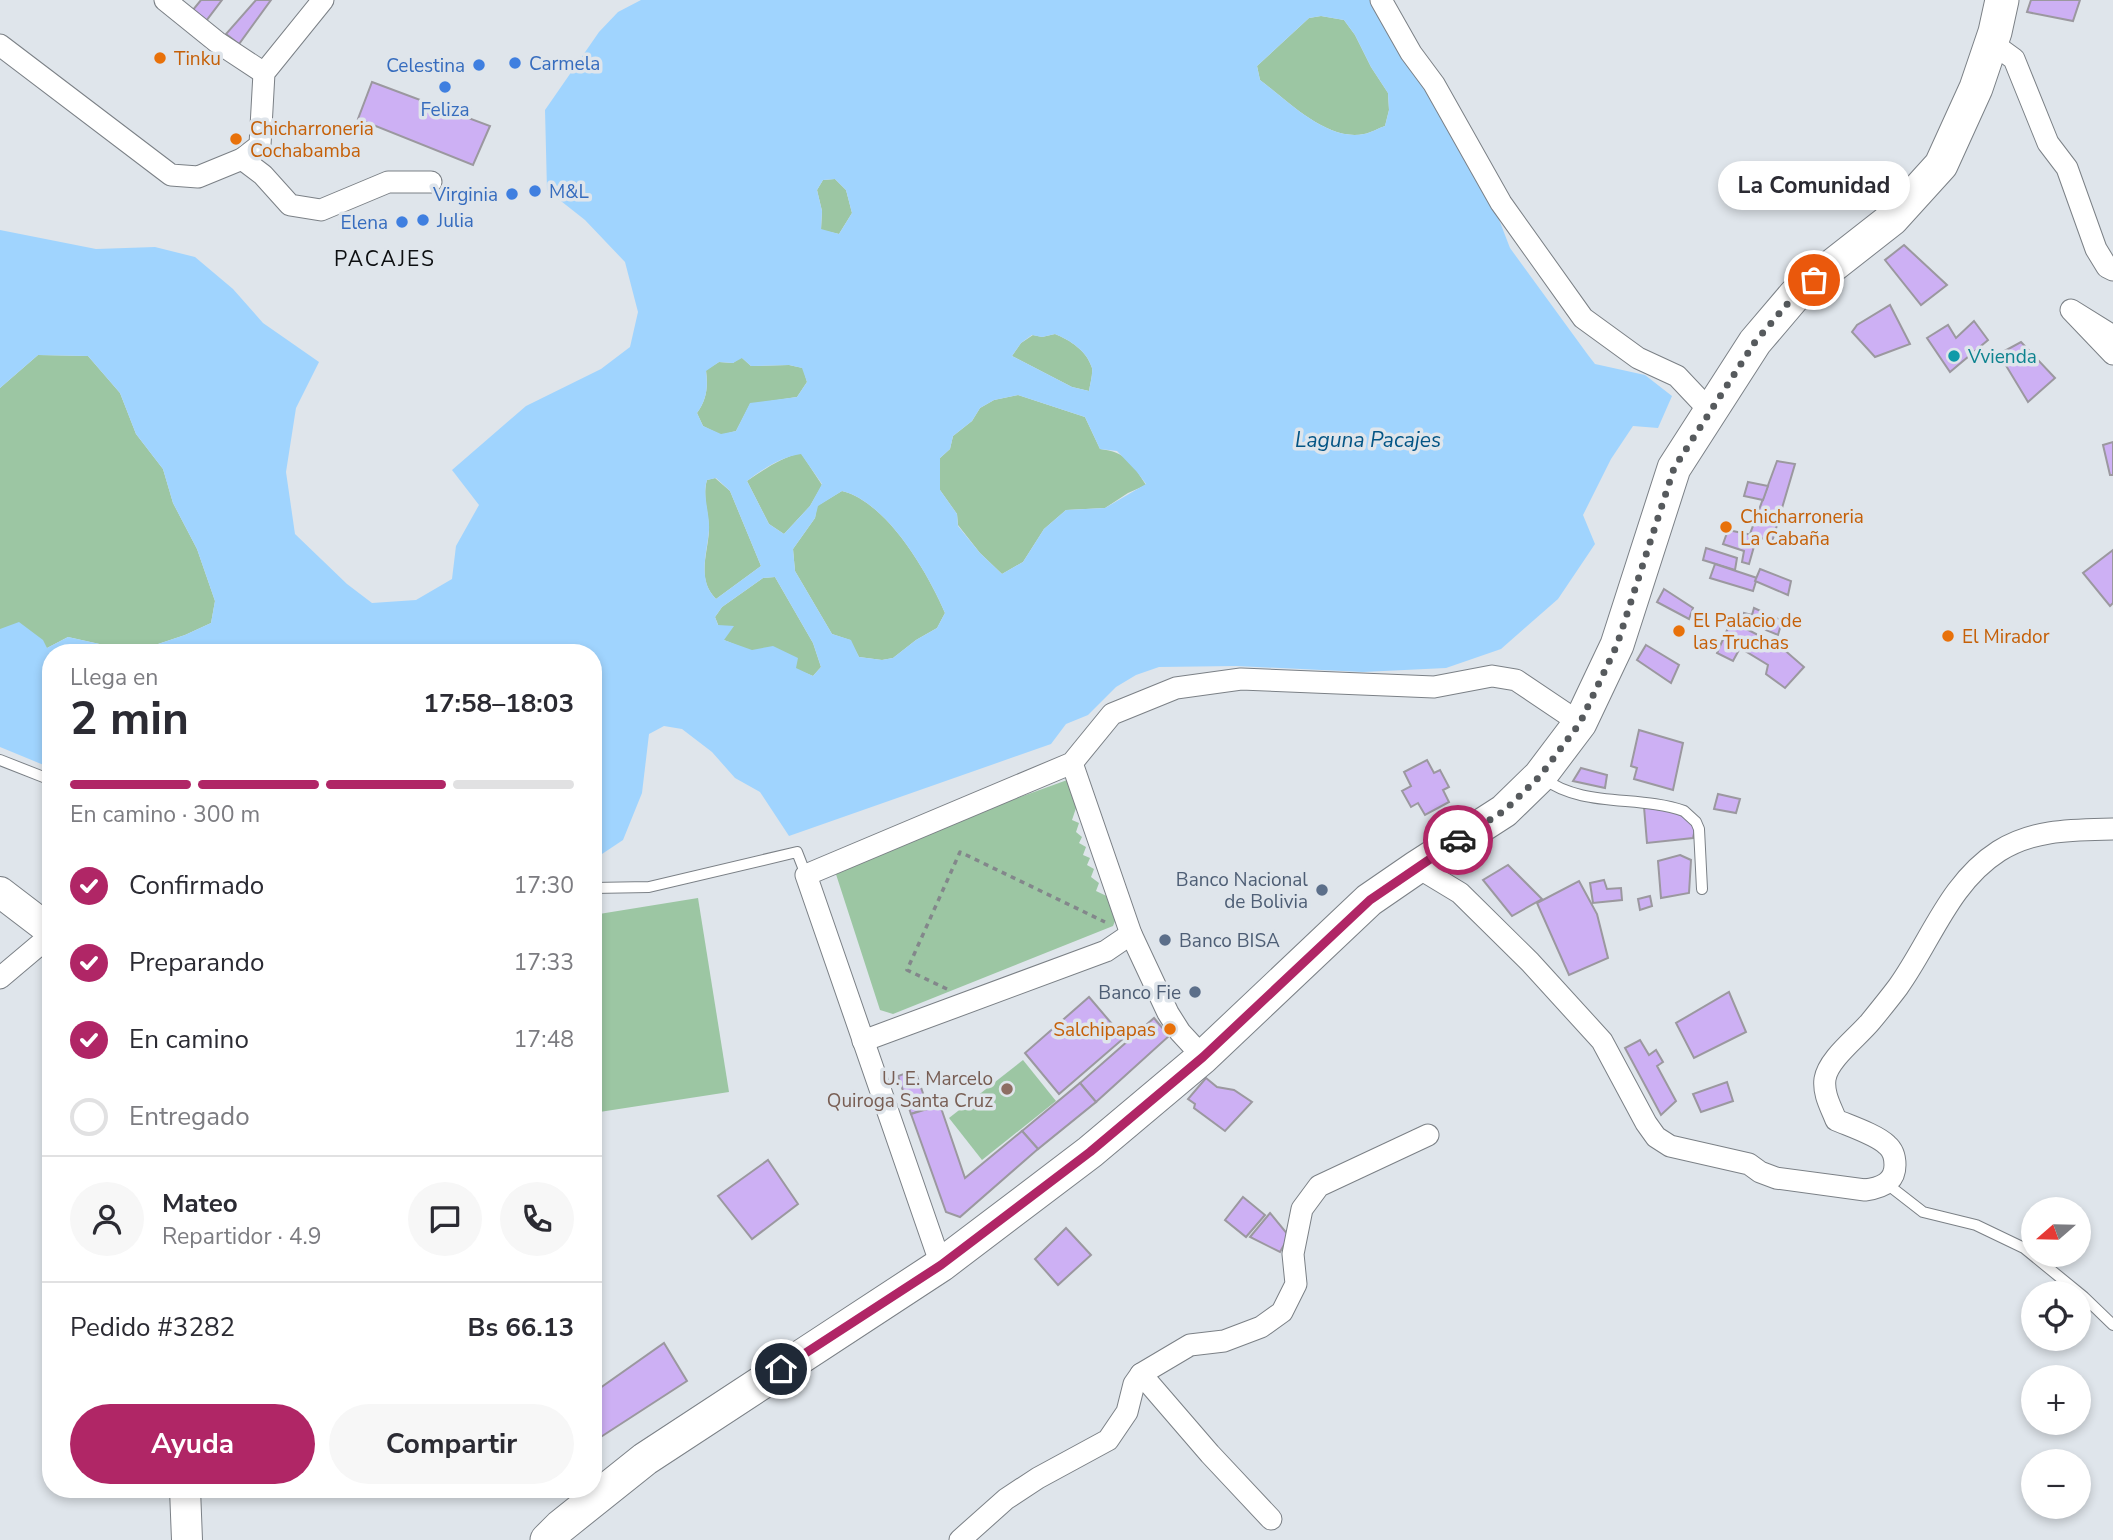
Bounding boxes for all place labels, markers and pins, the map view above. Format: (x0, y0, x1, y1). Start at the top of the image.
place label: Tinku (174, 46, 221, 72)
marker: Tinku (152, 50, 168, 66)
place label: Carmela (529, 51, 600, 77)
place label: Celestina (386, 53, 465, 79)
marker: Carmela (507, 55, 523, 71)
marker: Celestina (471, 57, 487, 73)
marker: Feliza (437, 79, 453, 95)
place label: Feliza (421, 97, 469, 123)
place label: Chicharroneria Cochabamba (250, 116, 374, 164)
marker: Chicharroneria Cochabamba (228, 131, 244, 147)
callout: La Comunidad (1718, 161, 1910, 210)
place label: M&L (549, 179, 589, 205)
place label: Virginia (432, 182, 498, 208)
marker: M&L (527, 183, 543, 199)
marker: Virginia (504, 186, 520, 202)
place label: Julia (436, 208, 474, 234)
place label: Elena (340, 210, 388, 236)
marker: Julia (415, 212, 431, 228)
marker: Elena (394, 214, 410, 230)
pin (1784, 250, 1844, 310)
place label: Vvienda (1967, 344, 2037, 370)
marker: Vvienda (1946, 348, 1962, 364)
place label: Chicharroneria La Cabaña (1740, 504, 1864, 552)
marker: Chicharroneria La Cabaña (1718, 519, 1734, 535)
place label: El Palacio de las Truchas (1693, 608, 1802, 656)
marker: El Palacio de las Truchas (1671, 623, 1687, 639)
place label: El Mirador (1962, 624, 2050, 650)
marker: El Mirador (1940, 628, 1956, 644)
place label: Banco Nacional de Bolivia (1176, 867, 1308, 915)
marker: Banco Nacional de Bolivia (1314, 882, 1330, 898)
place label: Banco BISA (1179, 928, 1280, 954)
marker: Banco BISA (1157, 932, 1173, 948)
place label: Banco Fie (1098, 980, 1181, 1006)
marker: Banco Fie (1187, 984, 1203, 1000)
place label: Salchipapas (1053, 1017, 1156, 1043)
marker: Salchipapas (1162, 1021, 1178, 1037)
place label: U. E. Marcelo Quiroga Santa Cruz (827, 1066, 993, 1114)
marker: U. E. Marcelo Quiroga Santa Cruz (999, 1081, 1015, 1097)
pin (751, 1339, 811, 1399)

